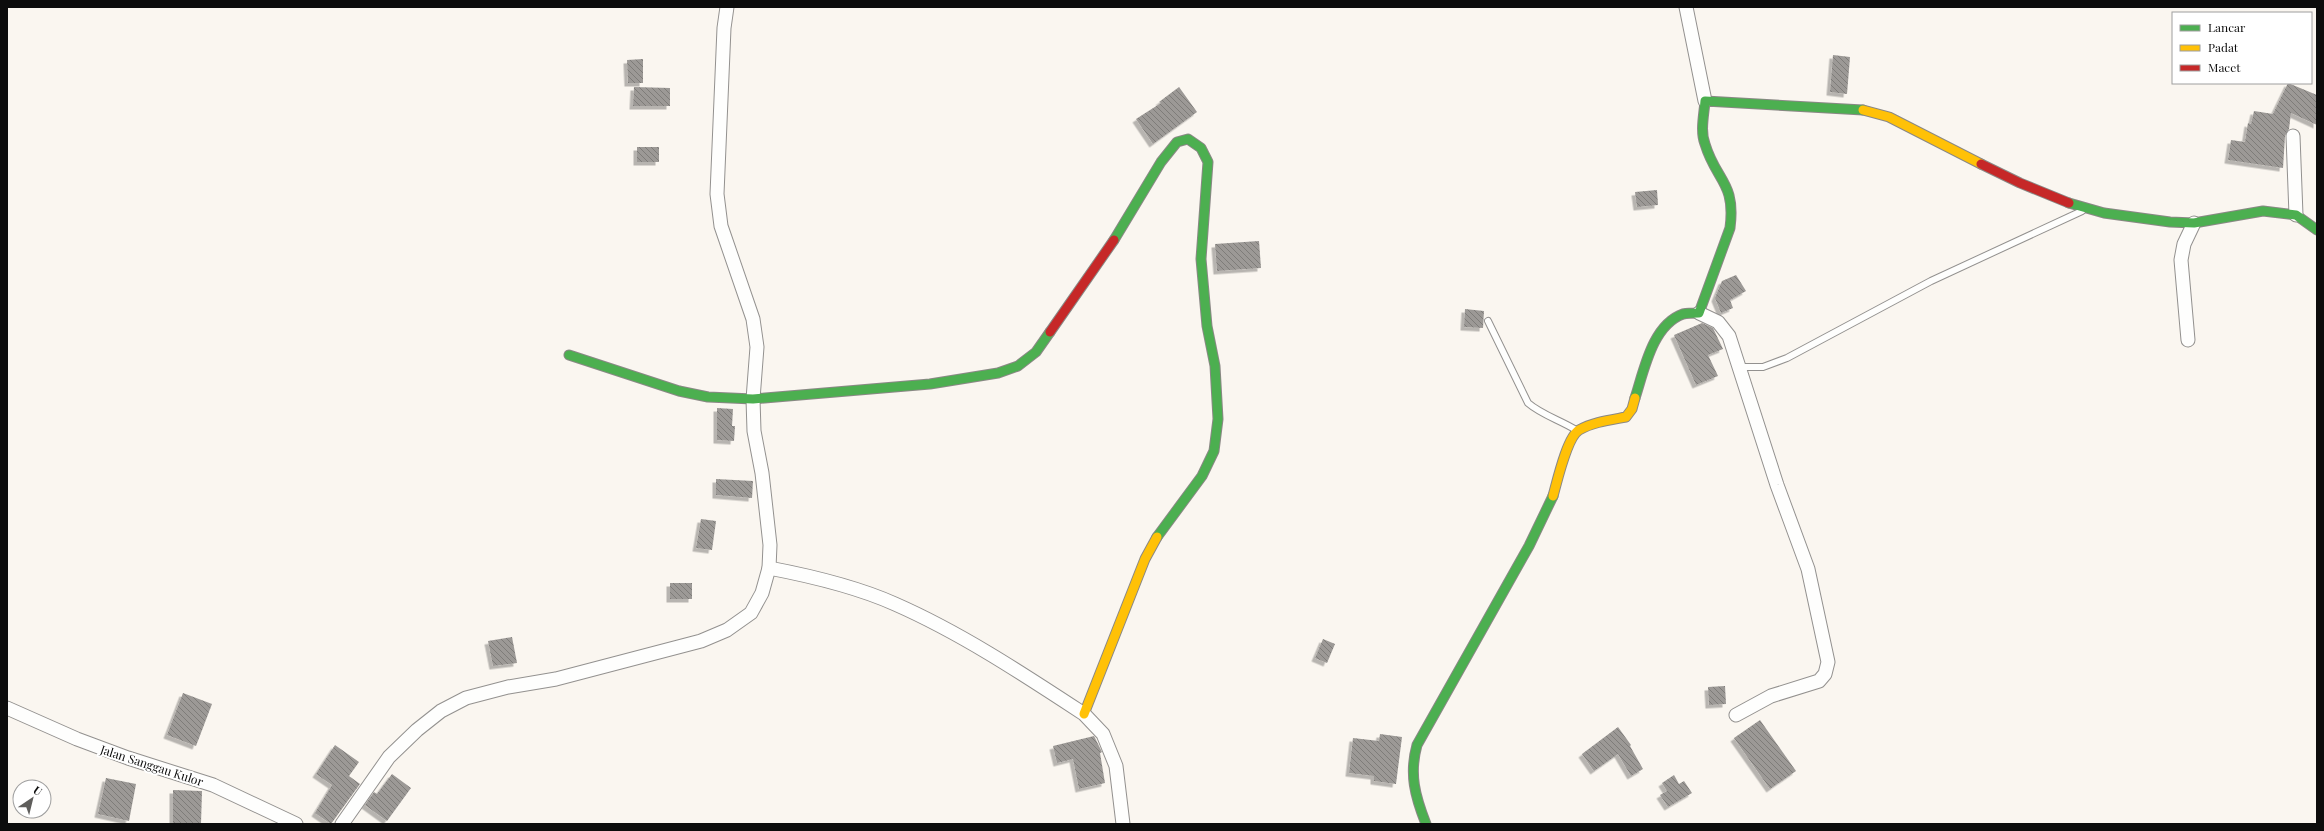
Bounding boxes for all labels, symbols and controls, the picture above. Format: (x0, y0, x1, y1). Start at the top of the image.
legend (2172, 12, 2312, 84)
text: Lancar (2208, 19, 2246, 35)
text: Padat (2208, 39, 2239, 55)
text: Macet (2208, 59, 2241, 75)
street label: Jalan Sanggau Kulor (98, 741, 206, 789)
north arrow (12, 779, 52, 819)
text: U (31, 782, 46, 799)

